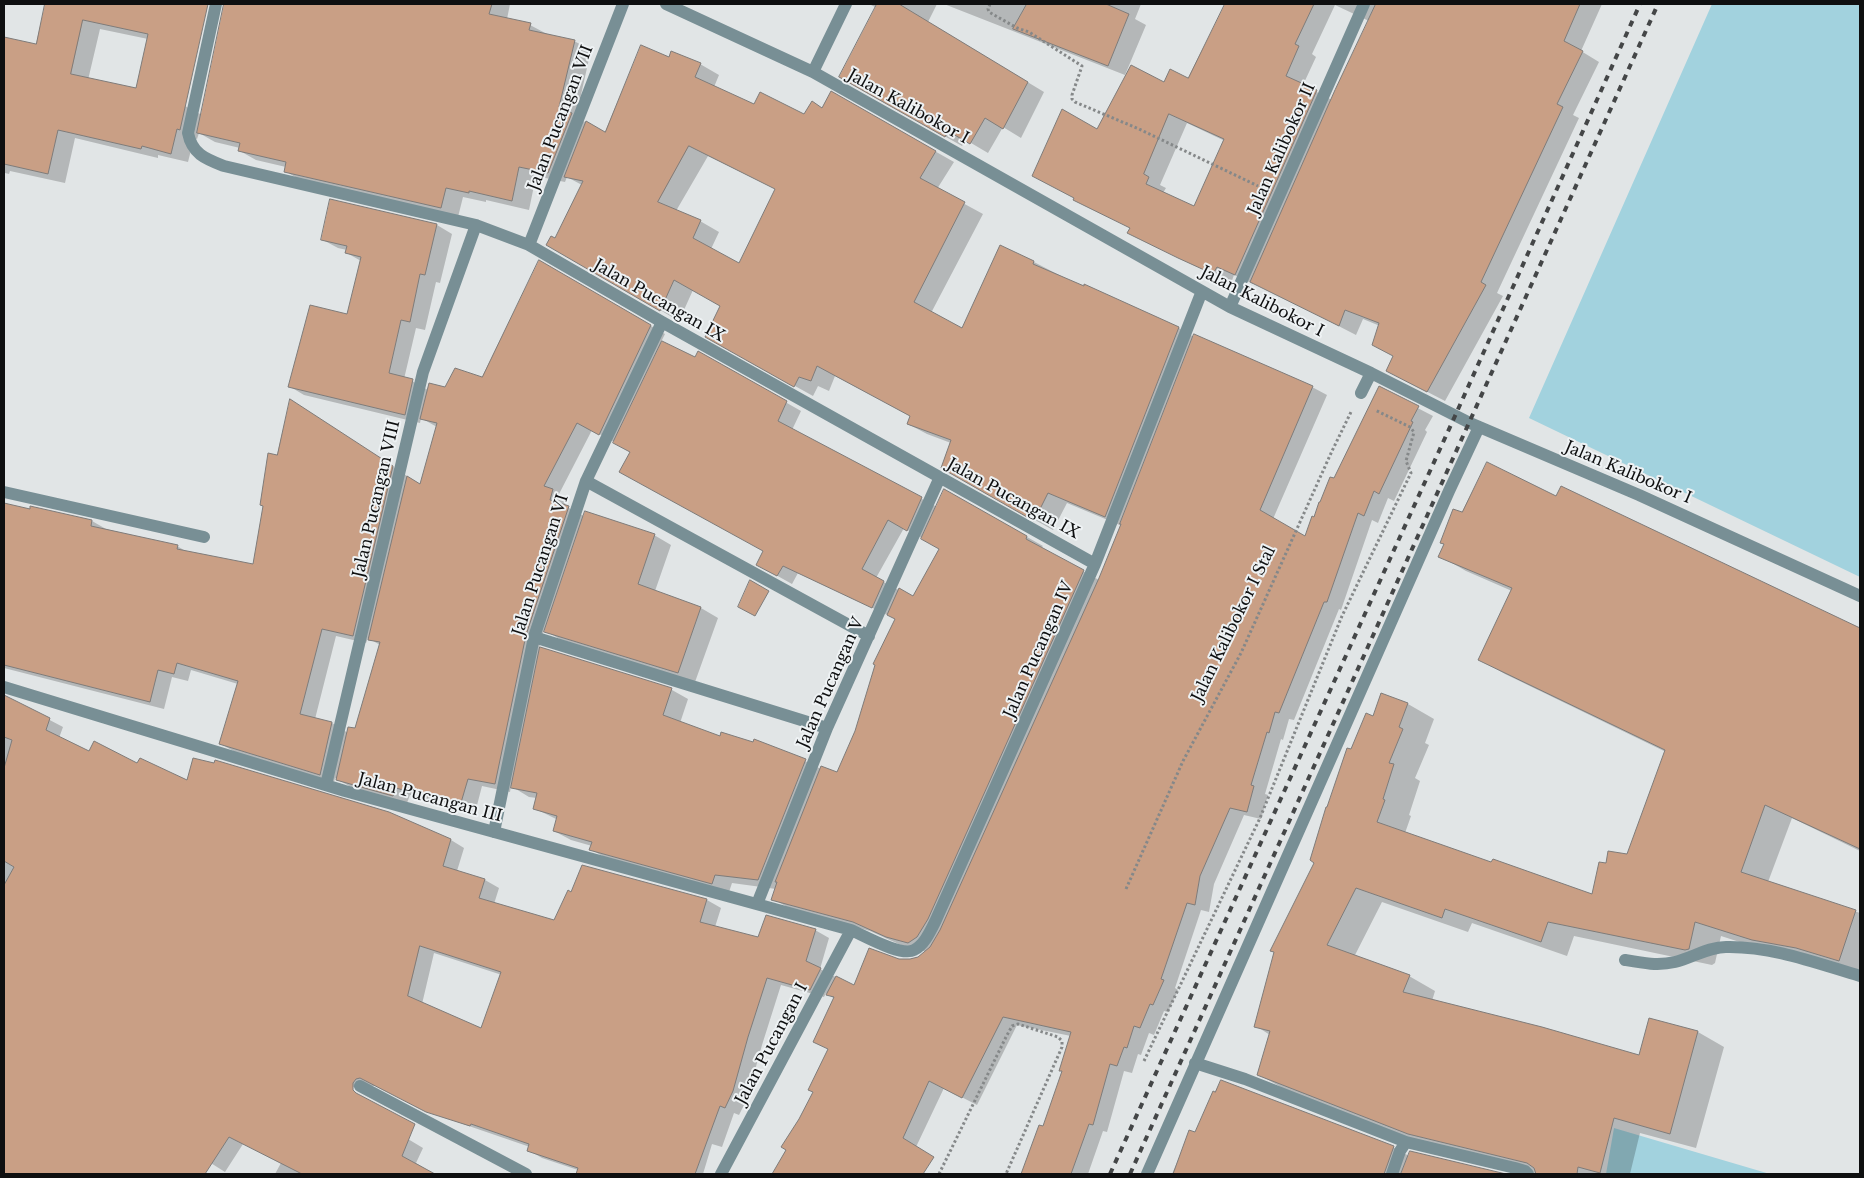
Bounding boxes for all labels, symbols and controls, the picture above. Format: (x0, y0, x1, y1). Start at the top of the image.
street label: Jalan Pucangan VII (524, 42, 598, 194)
street label: Jalan Kalibokor I (844, 66, 972, 148)
street label: Jalan Kalibokor II (1244, 80, 1320, 218)
street label: Jalan Pucangan IX (590, 256, 728, 346)
street label: Jalan Kalibokor I (1197, 263, 1327, 341)
street label: Jalan Pucangan VIII (350, 418, 404, 580)
street label: Jalan Kalibokor I (1562, 438, 1694, 508)
street label: Jalan Pucangan IX (943, 455, 1083, 543)
street label: Jalan Pucangan VI (509, 492, 573, 638)
street label: Jalan Kalibokor I Stal (1188, 543, 1280, 705)
street label: Jalan Pucangan IV (1000, 579, 1078, 721)
street label: Jalan Pucangan V (794, 615, 868, 751)
street label: Jalan Pucangan III (356, 770, 504, 826)
street label: Jalan Pucangan I (732, 980, 812, 1108)

